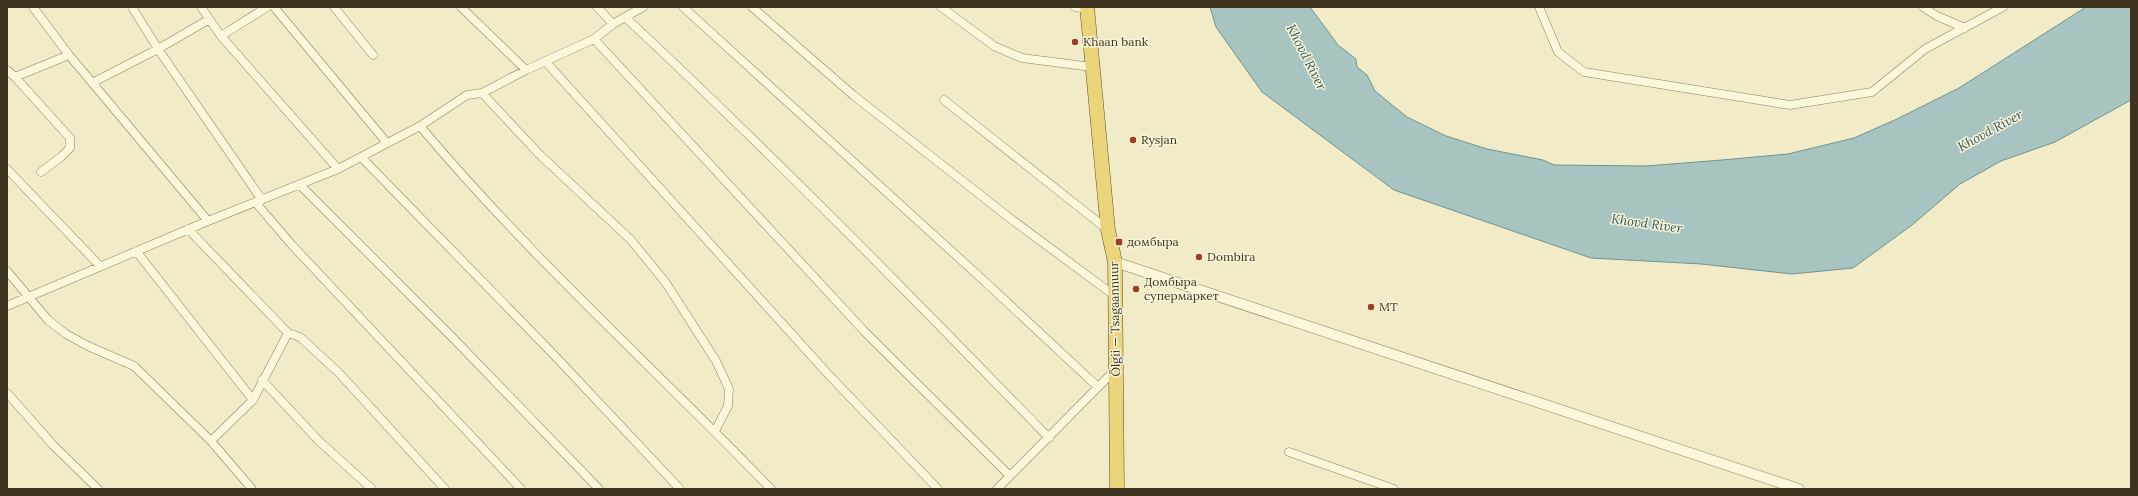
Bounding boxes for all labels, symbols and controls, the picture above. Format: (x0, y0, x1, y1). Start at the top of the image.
water label: Khovd River (1283, 21, 1330, 93)
place label: Khaan bank (1083, 34, 1149, 49)
marker: Khaan bank (1070, 37, 1080, 47)
water label: Khovd River (1955, 106, 2026, 155)
place label: Rysjan (1141, 132, 1177, 147)
marker: Rysjan (1128, 135, 1138, 145)
water label: Khovd River (1610, 210, 1684, 237)
place label: домбыра (1127, 234, 1179, 249)
marker: домбыра (1114, 237, 1124, 247)
place label: Dombira (1207, 249, 1255, 264)
marker: Dombira (1194, 252, 1204, 262)
street label: Ölgii — Tsagaannuur (1106, 261, 1123, 377)
place label: Домбыра супермаркет (1144, 274, 1219, 303)
marker: Домбыра супермаркет (1131, 284, 1141, 294)
place label: MT (1379, 299, 1398, 314)
marker: MT (1366, 302, 1376, 312)

